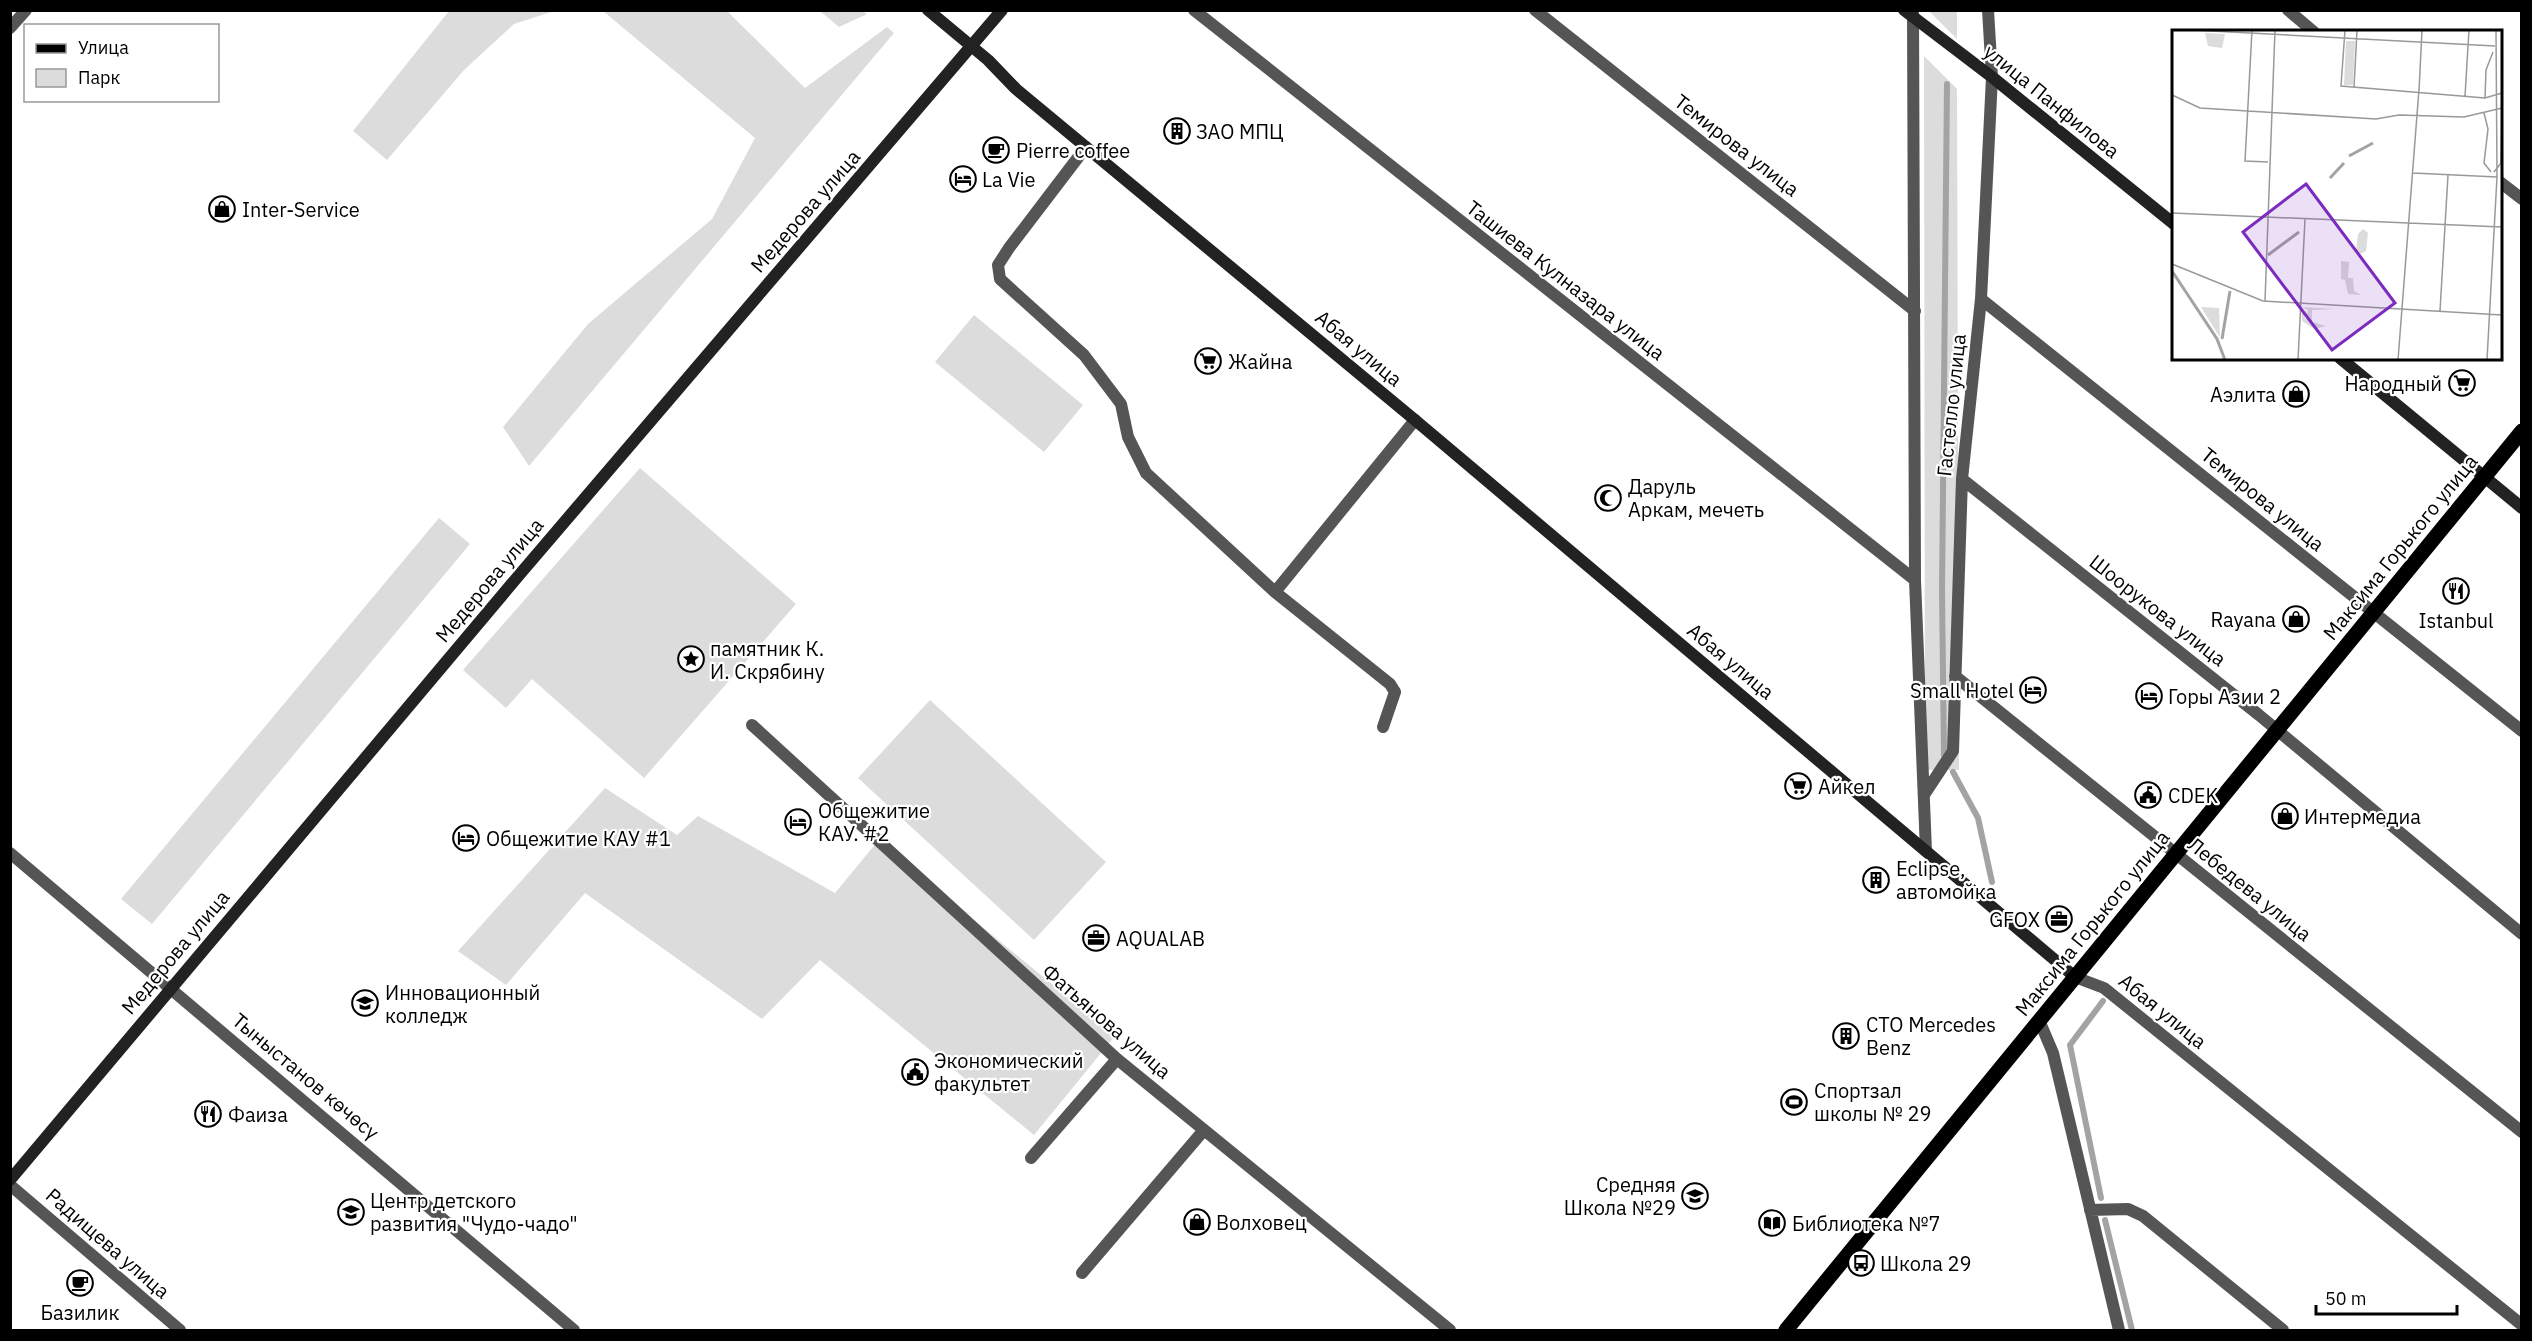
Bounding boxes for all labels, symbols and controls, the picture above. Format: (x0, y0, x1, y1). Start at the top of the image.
legend (24, 24, 219, 102)
inset map (2172, 30, 2502, 360)
text: Улица (78, 36, 129, 59)
street label: улица Панфилова (1978, 38, 2126, 164)
text: Парк (78, 66, 121, 89)
street label: Темирова улица (1669, 88, 1805, 202)
building icon: ЗАО МПЦ (1162, 116, 1192, 146)
place label: ЗАО МПЦ (1196, 118, 1284, 145)
cafe icon: Рierre coffee (981, 135, 1011, 165)
place label: Рierre coffee (1016, 137, 1130, 164)
street label: Медерова улица (744, 143, 866, 278)
hotel icon: La Vie (948, 164, 978, 194)
place label: La Vie (982, 166, 1036, 193)
shop icon: Inter-Service (207, 194, 237, 224)
street label: Ташиева Кулназара улица (1461, 194, 1671, 366)
place label: Inter-Service (242, 196, 360, 223)
street label: Абая улица (1310, 304, 1408, 392)
street label: Гастелло улица (1930, 332, 1972, 478)
supermarket icon: Жайна (1193, 346, 1223, 376)
place label: Жайна (1228, 348, 1293, 375)
supermarket icon: Народный (2447, 368, 2477, 398)
place label: Народный (2344, 370, 2442, 397)
shop icon: Аэлита (2281, 379, 2311, 409)
place label: Аэлита (2210, 381, 2276, 408)
street label: Темирова улица (2196, 441, 2331, 557)
street label: Максима Горького улица (2317, 448, 2484, 645)
place label: Даруль Аркам, мечеть (1628, 473, 1764, 523)
mosque icon: Даруль Аркам, мечеть (1593, 483, 1623, 513)
street label: Медерова улица (429, 512, 549, 648)
street label: Шоорукова улица (2084, 548, 2232, 672)
restaurant icon: Istanbul (2441, 576, 2471, 606)
shop icon: Rayana (2281, 604, 2311, 634)
place label: Rayana (2210, 606, 2276, 633)
place label: Istanbul (2418, 607, 2494, 634)
street label: Абая улица (1682, 617, 1780, 705)
place label: памятник К. И. Скрябину (710, 635, 825, 685)
place icon: памятник К. И. Скрябину (676, 644, 706, 674)
hotel icon: Small Hotel (2018, 675, 2048, 705)
place label: Small Hotel (1910, 677, 2014, 704)
hotel icon: Горы Азии 2 (2134, 681, 2164, 711)
place label: Горы Азии 2 (2168, 683, 2281, 710)
supermarket icon: Айкел (1783, 771, 1813, 801)
place label: Айкел (1818, 773, 1876, 800)
public building icon: CDEK (2133, 780, 2163, 810)
place label: CDEK (2168, 782, 2219, 809)
place label: Общежитие КАУ. #2 (818, 797, 930, 847)
shop icon: Интермедиа (2270, 801, 2300, 831)
place label: Интермедиа (2304, 803, 2421, 830)
hotel icon: Общежитие КАУ. #2 (783, 807, 813, 837)
hotel icon: Общежитие КАУ #1 (451, 823, 481, 853)
street label: Максима Горького улица (2009, 824, 2176, 1021)
place label: Общежитие КАУ #1 (486, 825, 671, 852)
street label: Лебедева улица (2183, 831, 2318, 947)
place label: Eclipse, автомойка (1896, 855, 1997, 905)
building icon: Eclipse, автомойка (1861, 865, 1891, 895)
street label: Медерова улица (115, 884, 235, 1020)
office icon: GFOX (2044, 904, 2074, 934)
place label: GFOX (1989, 906, 2040, 933)
office icon: AQUALAB (1081, 923, 1111, 953)
place label: AQUALAB (1116, 925, 1205, 952)
street label: Фатьянова улица (1037, 957, 1177, 1085)
street label: Абая улица (2113, 967, 2213, 1055)
place label: Инновационный колледж (385, 979, 540, 1029)
school or university icon: Инновационный колледж (350, 988, 380, 1018)
street label: Тыныстанов көчөсү (227, 1007, 385, 1146)
place label: СТО Mercedes Benz (1866, 1011, 1996, 1061)
building icon: СТО Mercedes Benz (1831, 1021, 1861, 1051)
place label: Экономический факультет (934, 1047, 1083, 1097)
public building icon: Экономический факультет (900, 1057, 930, 1087)
place label: Спортзал школы № 29 (1814, 1077, 1932, 1127)
sports icon: Спортзал школы № 29 (1779, 1087, 1809, 1117)
restaurant icon: Фаиза (193, 1099, 223, 1129)
place label: Фаиза (228, 1101, 288, 1128)
place label: Средняя Школа №29 (1564, 1171, 1676, 1221)
school or university icon: Средняя Школа №29 (1680, 1181, 1710, 1211)
street label: Радищева улица (40, 1182, 176, 1305)
place label: Центр детского развития "Чудо-чадо" (370, 1187, 578, 1237)
school or university icon: Центр детского развития "Чудо-чадо" (336, 1197, 366, 1227)
shop icon: Волховец (1182, 1207, 1212, 1237)
library icon: Библиотека №7 (1757, 1208, 1787, 1238)
place label: Волховец (1216, 1209, 1307, 1236)
place label: Библиотека №7 (1792, 1210, 1941, 1237)
bus stop icon: Школа 29 (1846, 1248, 1876, 1278)
place label: Школа 29 (1880, 1250, 1972, 1277)
cafe icon: Базилик (65, 1268, 95, 1298)
scale bar (2316, 1278, 2457, 1316)
text: 50 m (2325, 1287, 2367, 1310)
place label: Базилик (40, 1299, 120, 1326)

